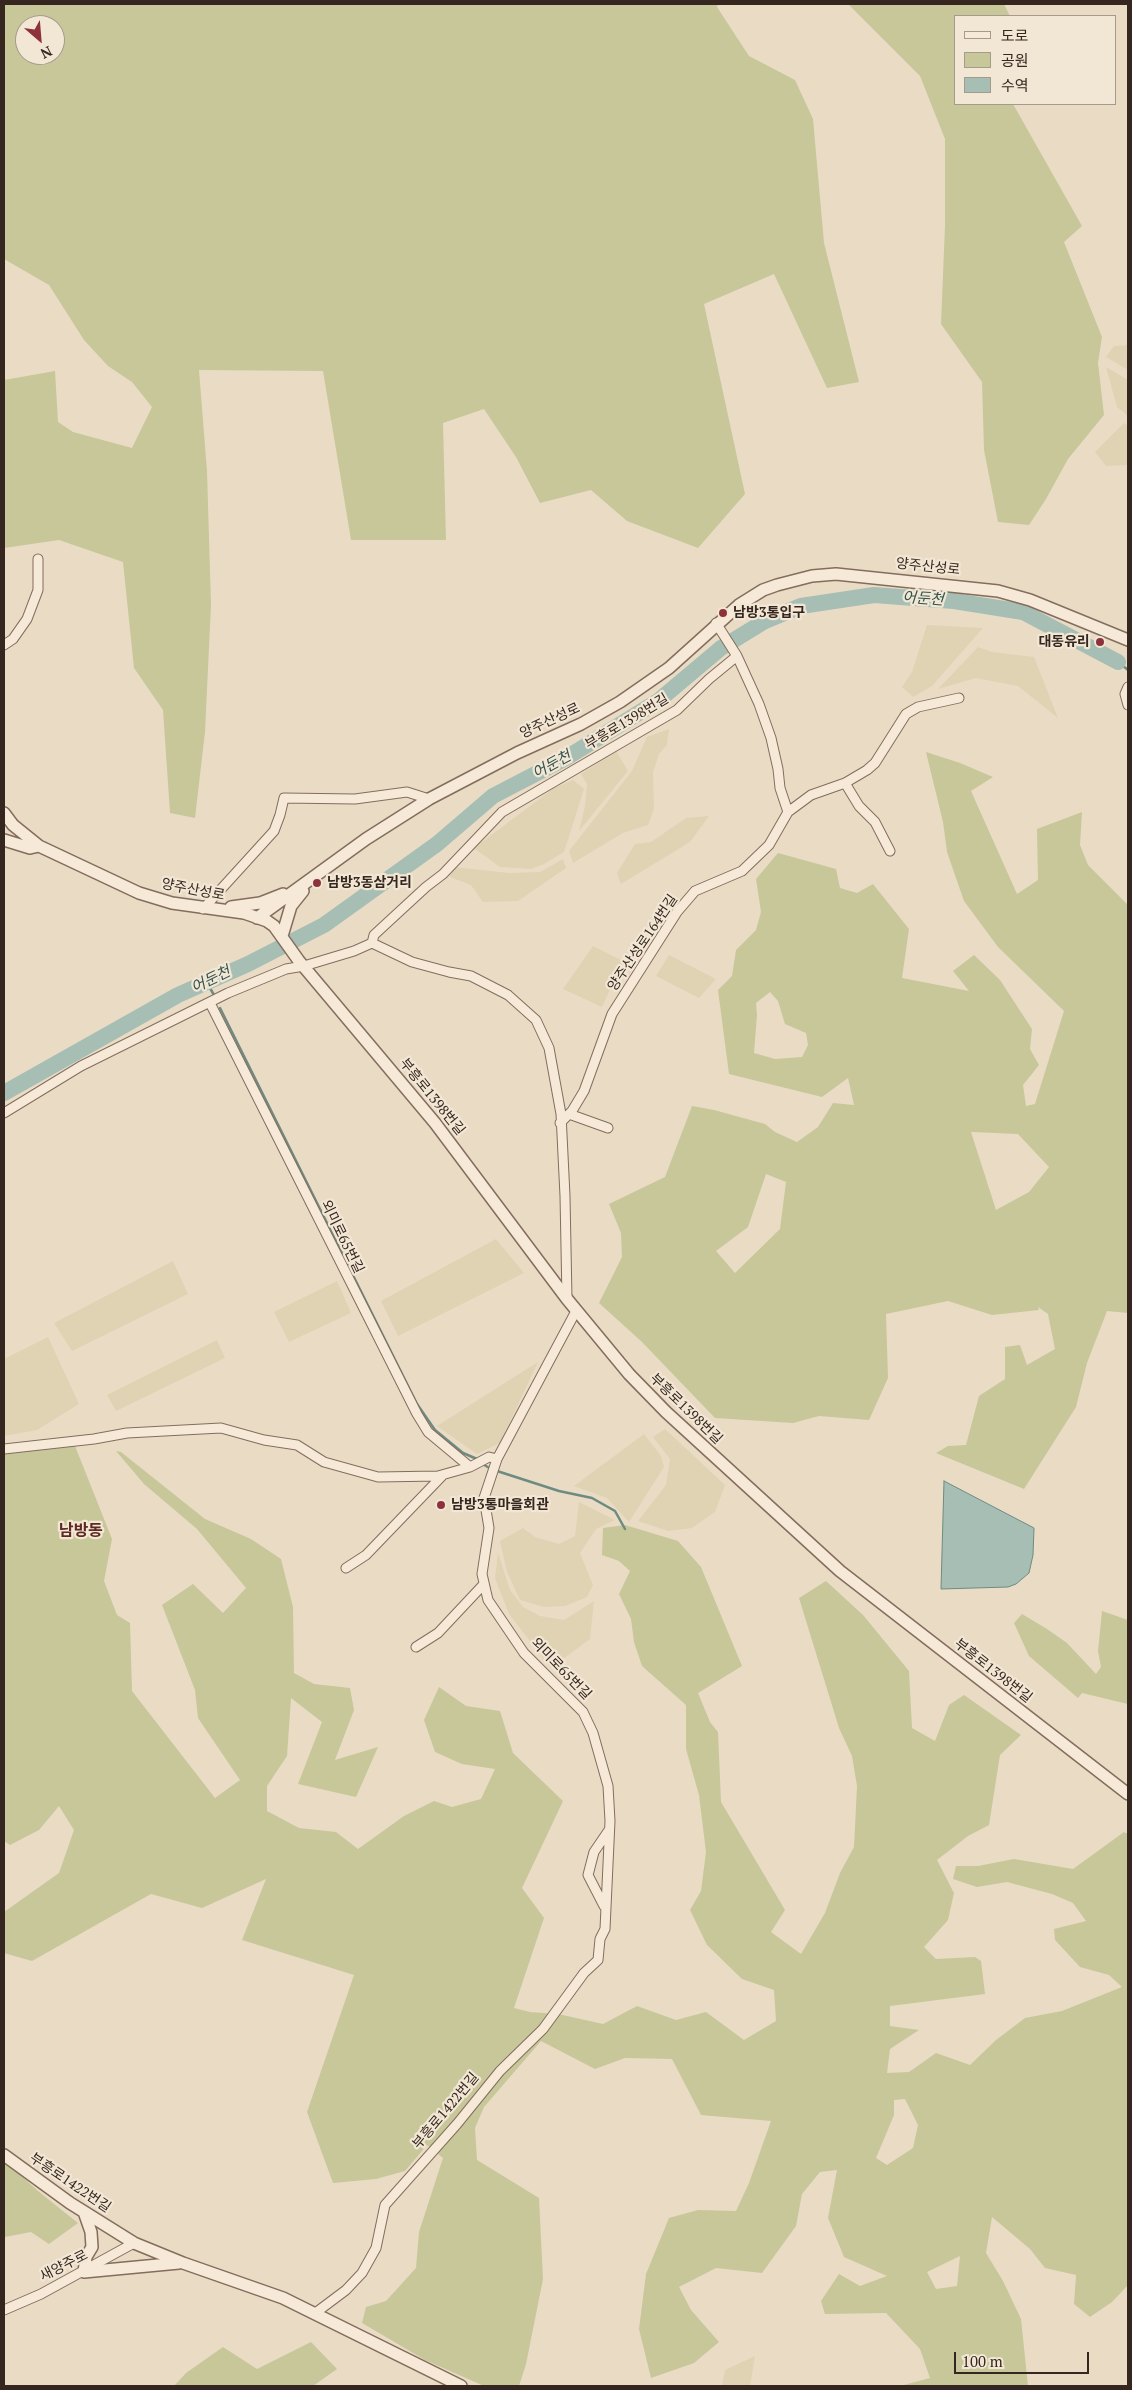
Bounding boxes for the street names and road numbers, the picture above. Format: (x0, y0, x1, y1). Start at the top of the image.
street label: 양주산성로 (895, 555, 961, 579)
street label: 부흥로1398번길 (582, 691, 672, 753)
street label: 양주산성로 (517, 700, 583, 742)
street label: 양주산성로 (160, 876, 226, 904)
street label: 양주산성로164번길 (605, 892, 681, 994)
street label: 부흥로1398번길 (396, 1055, 468, 1139)
street label: 외미로65번길 (317, 1198, 367, 1276)
street label: 부흥로1398번길 (646, 1370, 726, 1448)
street label: 외미로65번길 (527, 1635, 595, 1703)
street label: 부흥로1398번길 (951, 1635, 1035, 1707)
street label: 부흥로1422번길 (409, 2070, 483, 2152)
street label: 부흥로1422번길 (26, 2150, 114, 2216)
street label: 새양주로 (37, 2247, 91, 2285)

